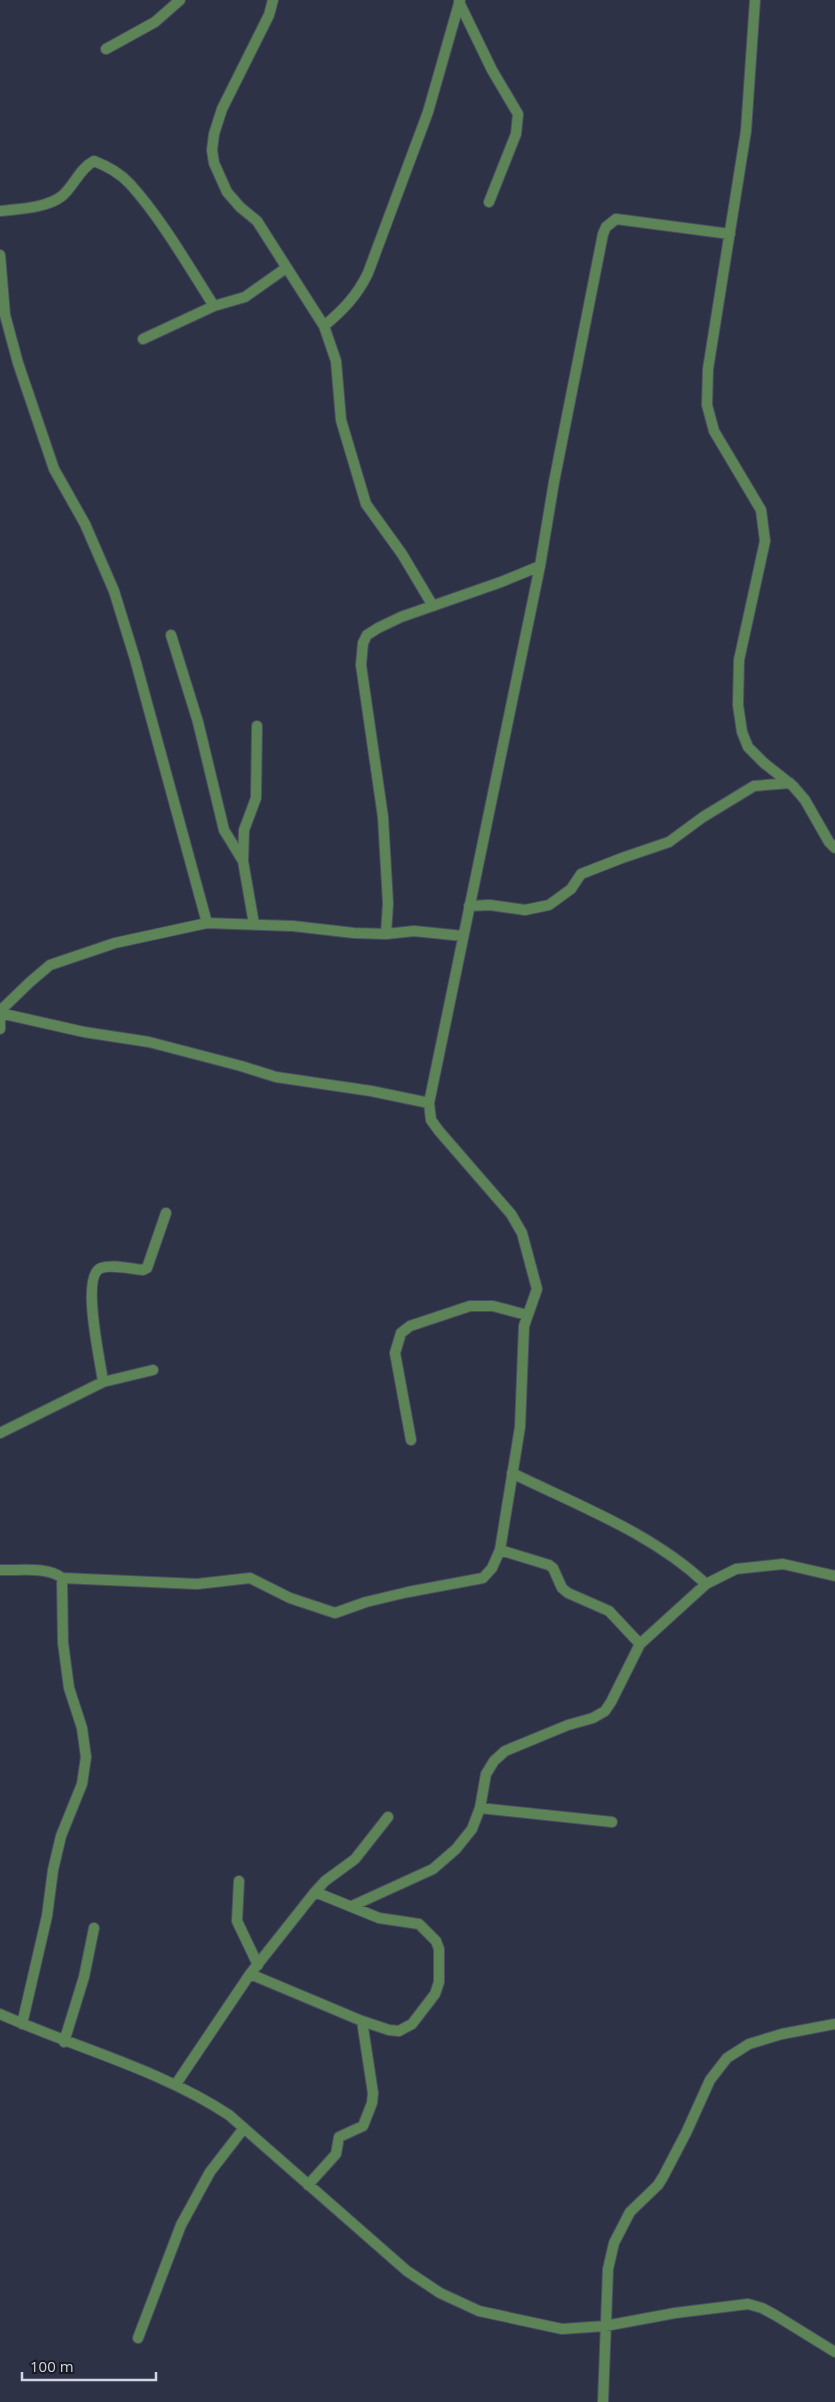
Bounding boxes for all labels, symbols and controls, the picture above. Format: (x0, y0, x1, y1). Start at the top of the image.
scale bar (22, 2350, 156, 2382)
text: 100 m (30, 2356, 74, 2376)

